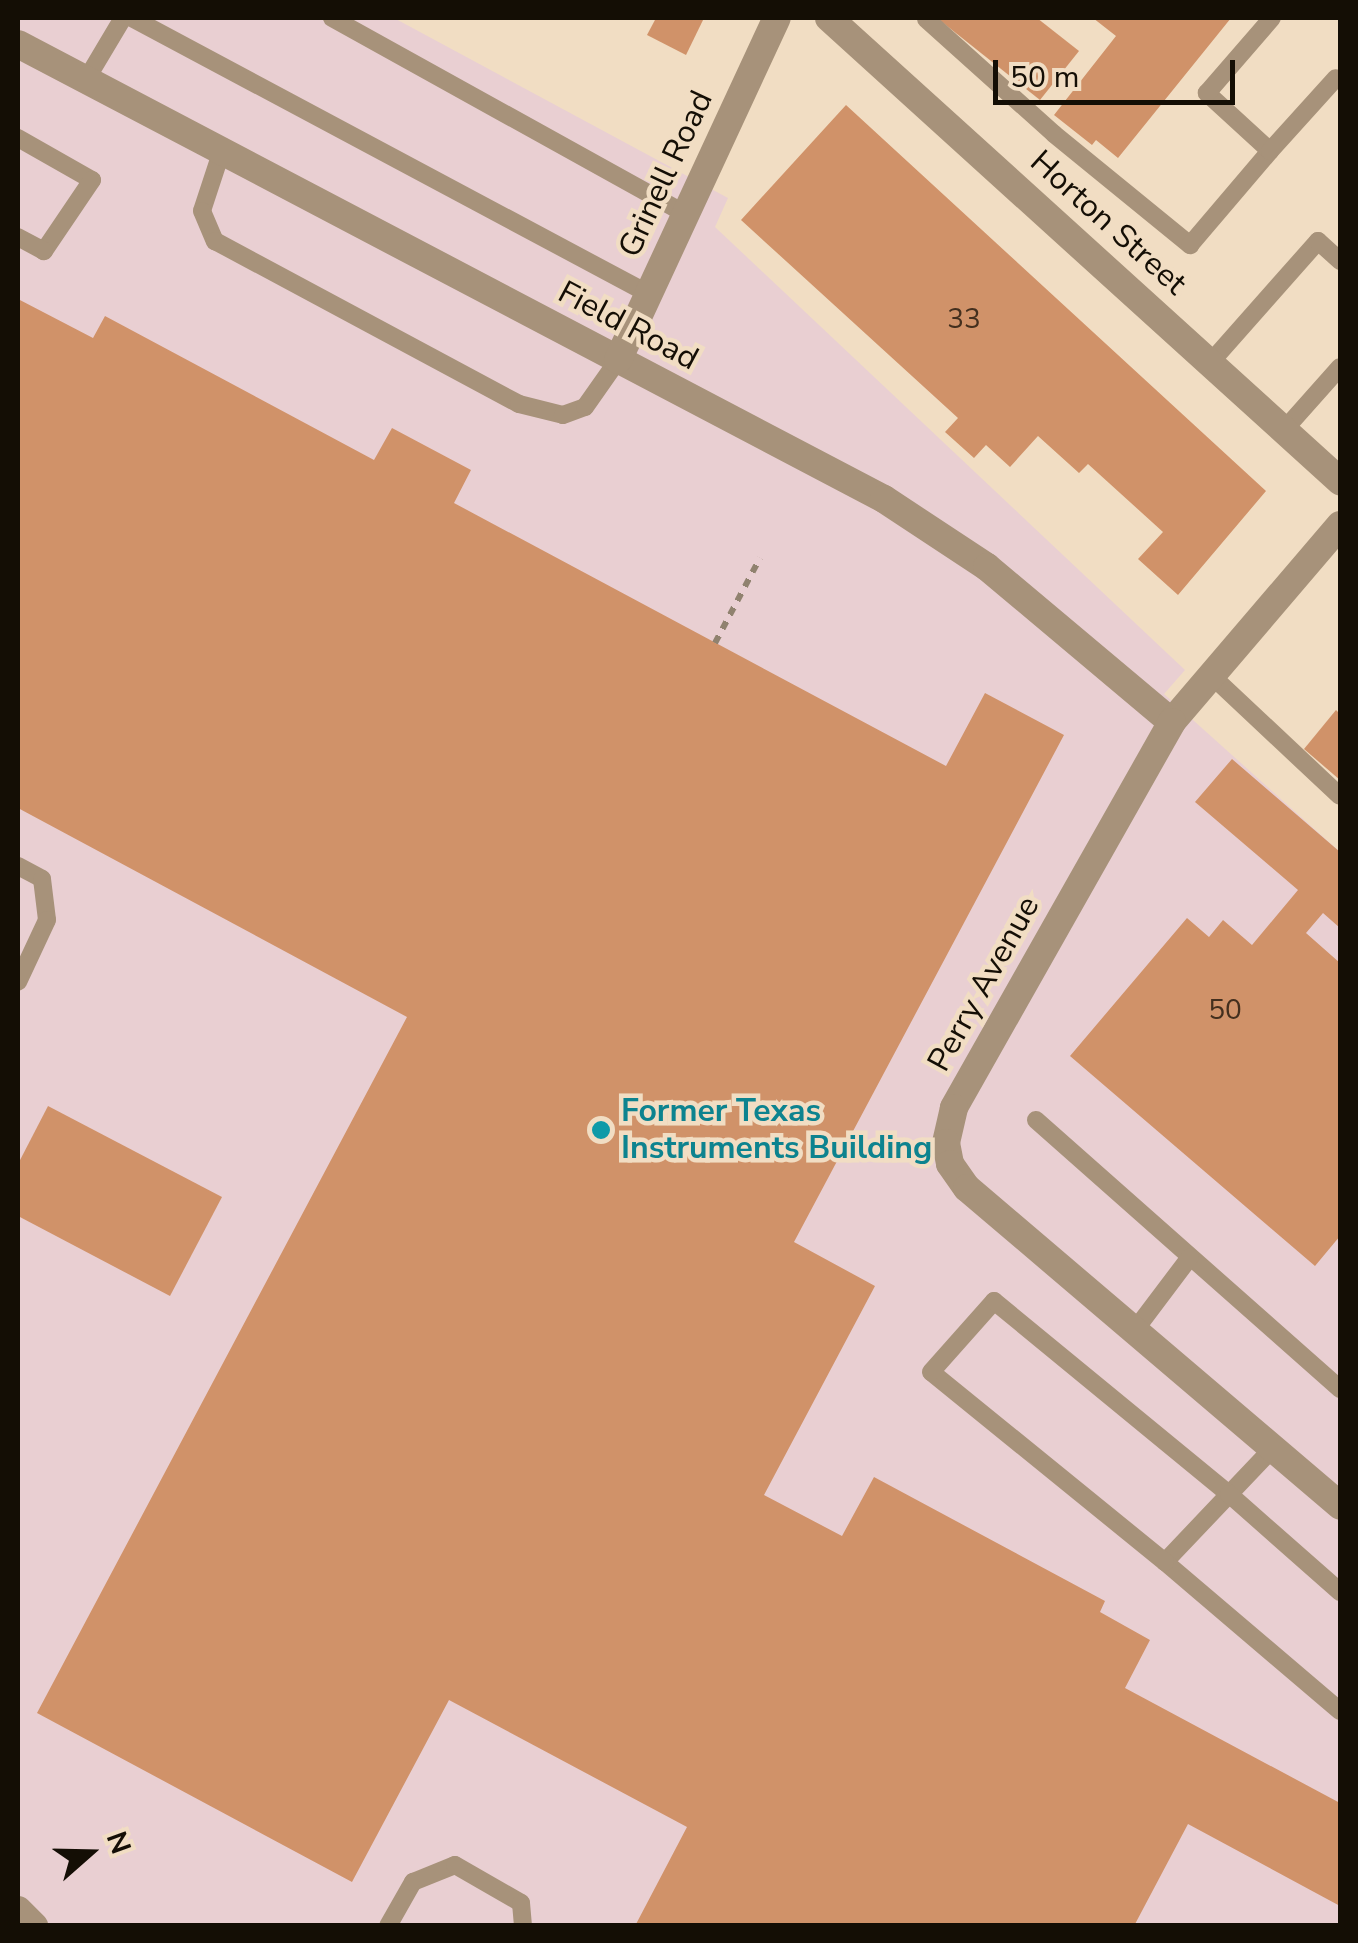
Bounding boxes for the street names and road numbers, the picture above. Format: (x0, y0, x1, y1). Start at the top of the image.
street label: Grinell Road (611, 85, 721, 263)
street label: Horton Street (1022, 143, 1194, 303)
street label: Field Road (552, 273, 704, 379)
street label: Perry Avenue (920, 890, 1048, 1078)

